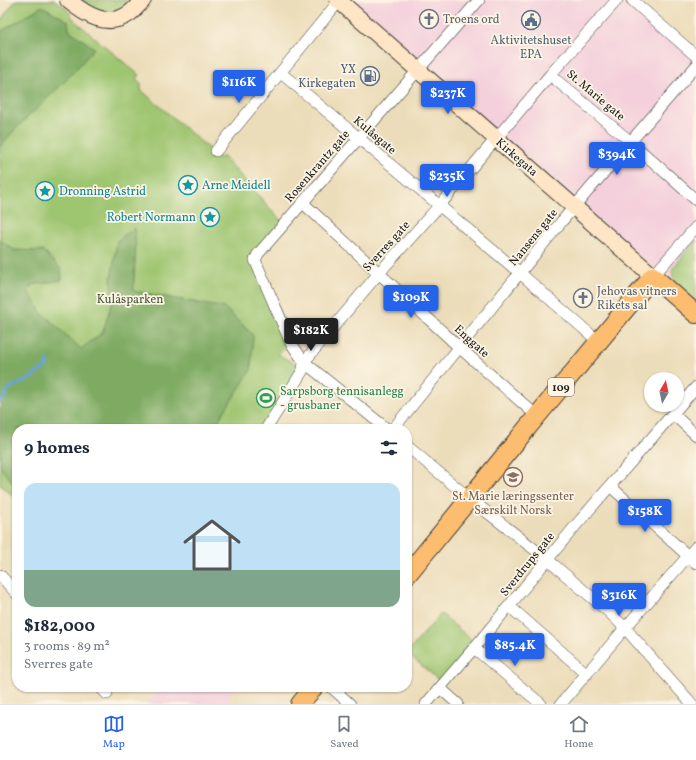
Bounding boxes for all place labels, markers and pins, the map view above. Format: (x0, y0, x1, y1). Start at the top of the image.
church icon: Troens ord (418, 8, 440, 30)
public building icon: Aktivitetshuset EPA (520, 9, 542, 31)
place label: Troens ord (443, 12, 500, 28)
place label: Aktivitetshuset EPA (491, 33, 571, 63)
place label: YX Kirkegaten (298, 62, 356, 92)
fuel station icon: YX Kirkegaten (359, 65, 381, 87)
pin: $116K (211, 70, 267, 104)
pin: $237K (420, 81, 476, 115)
pin: $394K (589, 142, 645, 176)
pin: $235K (419, 164, 475, 198)
place icon: Arne Meidell (177, 174, 199, 196)
place label: Arne Meidell (202, 178, 271, 194)
place icon: Dronning Astrid (34, 180, 56, 202)
place label: Dronning Astrid (59, 184, 146, 200)
place icon: Robert Normann (199, 206, 221, 228)
place label: Robert Normann (107, 210, 196, 226)
place label: Jehovas vitners Rikets sal (597, 284, 677, 314)
pin: $109K (383, 285, 439, 319)
church icon: Jehovas vitners Rikets sal (572, 287, 594, 309)
pin: $182K (283, 318, 339, 352)
place label: Sarpsborg tennisanlegg - grusbaner (280, 384, 404, 414)
sports icon: Sarpsborg tennisanlegg - grusbaner (255, 387, 277, 409)
school or university icon: St. Marie læringssenter Særskilt Norsk (502, 466, 524, 488)
place label: St. Marie læringssenter Særskilt Norsk (452, 489, 574, 519)
pin: $158K (617, 499, 673, 533)
pin: $316K (591, 583, 647, 617)
pin: $85.4K (482, 633, 548, 667)

